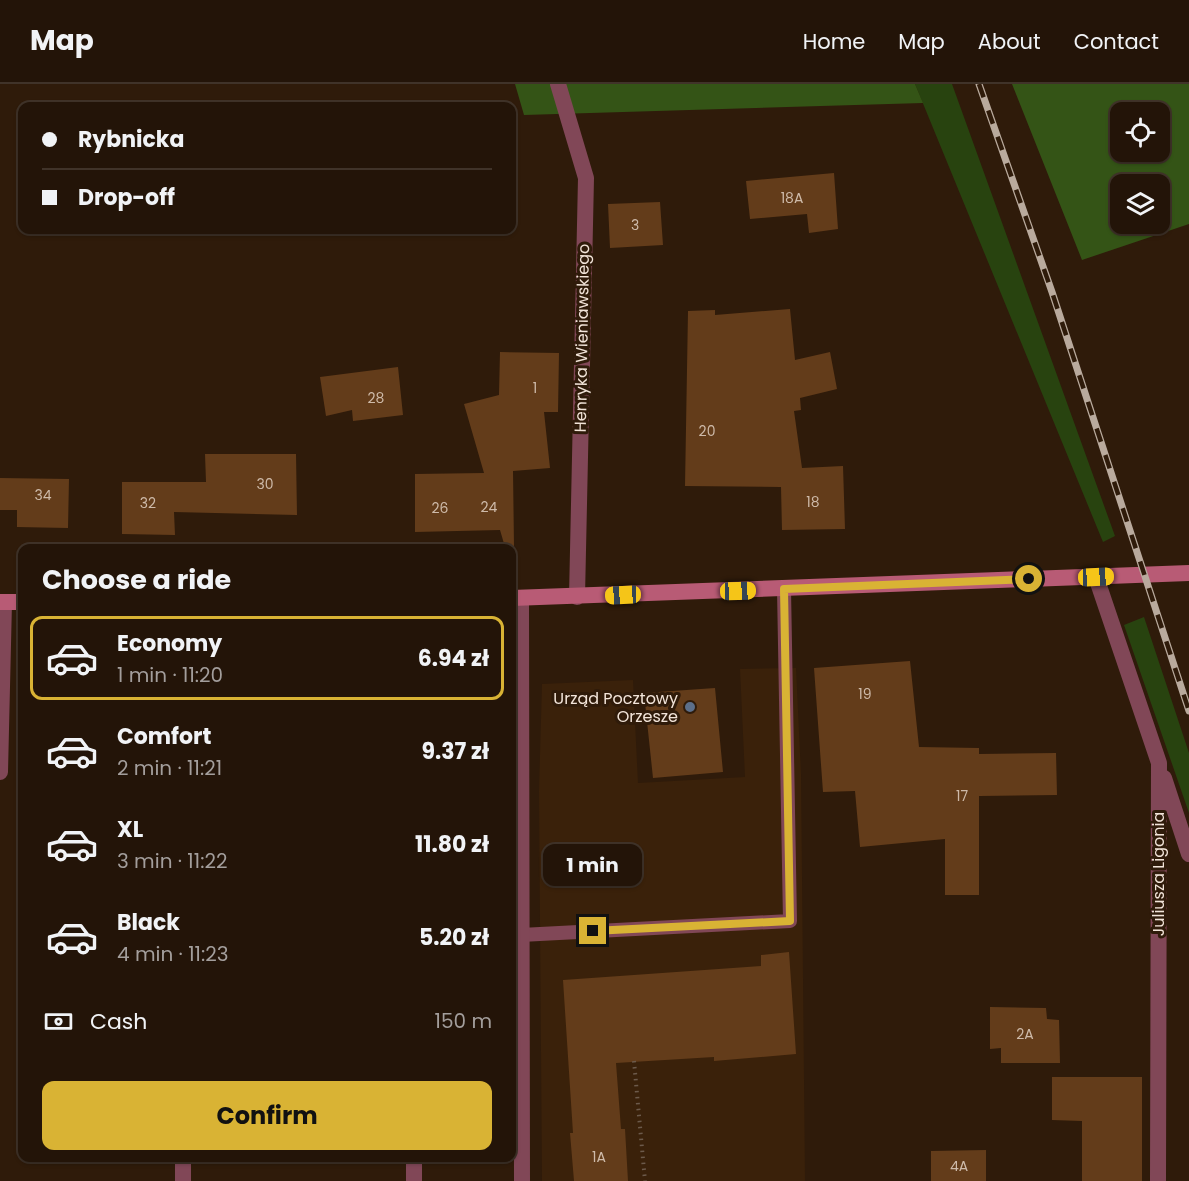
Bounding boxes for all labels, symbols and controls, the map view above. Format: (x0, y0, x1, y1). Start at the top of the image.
text: Map (30, 21, 94, 60)
text: Home (803, 27, 865, 56)
text: Map (898, 27, 945, 56)
text: About (978, 27, 1041, 56)
text: Contact (1074, 27, 1159, 56)
map controls (1110, 102, 1170, 234)
button: locate (1110, 102, 1170, 162)
text: Rybnicka (78, 124, 184, 155)
button: layers (1110, 174, 1170, 234)
text: Drop-off (78, 182, 175, 213)
house number: 18A (781, 188, 803, 208)
house number: 3 (631, 215, 639, 235)
street label: Henryka Wieniawskiego (569, 244, 595, 432)
house number: 1 (533, 378, 537, 398)
house number: 28 (368, 388, 385, 408)
house number: 20 (699, 421, 715, 441)
house number: 30 (256, 474, 274, 494)
house number: 34 (34, 485, 52, 505)
house number: 18 (806, 492, 820, 512)
house number: 32 (140, 493, 156, 513)
house number: 24 (481, 497, 498, 517)
house number: 26 (432, 498, 449, 518)
text: Choose a ride (42, 561, 231, 598)
route start (1015, 565, 1042, 592)
car (1078, 567, 1114, 587)
car (720, 581, 756, 601)
car (605, 585, 641, 605)
text: Economy (117, 628, 222, 659)
icon: car (45, 631, 99, 685)
text: 6.94 zł (418, 643, 489, 674)
text: 1 min · 11:20 (117, 661, 223, 689)
house number: 19 (858, 684, 872, 704)
place label: Urząd Pocztowy Orzesze (553, 687, 678, 728)
marker: Urząd Pocztowy Orzesze (683, 700, 697, 714)
text: Comfort (117, 721, 211, 752)
icon: car (45, 724, 99, 778)
text: 9.37 zł (422, 736, 489, 767)
text: 2 min · 11:21 (117, 754, 222, 782)
house number: 17 (956, 786, 968, 806)
street label: Juliusza Ligonia (1147, 812, 1170, 936)
text: XL (117, 814, 143, 845)
icon: car (45, 817, 99, 871)
text: 11.80 zł (415, 829, 489, 860)
callout: 1 min (544, 844, 642, 886)
text: 3 min · 11:22 (117, 847, 227, 875)
text: 1 min (566, 851, 619, 879)
text: Black (117, 907, 180, 938)
icon: car (45, 910, 99, 964)
route end (579, 917, 606, 944)
text: 5.20 zł (419, 922, 489, 953)
text: 4 min · 11:23 (117, 940, 229, 968)
icon: cash (42, 1005, 75, 1038)
text: Cash (90, 1006, 147, 1037)
text: 150 m (435, 1007, 492, 1035)
house number: 2A (1016, 1024, 1034, 1044)
button: Confirm (42, 1081, 492, 1150)
house number: 1A (592, 1147, 606, 1167)
house number: 4A (950, 1156, 968, 1176)

